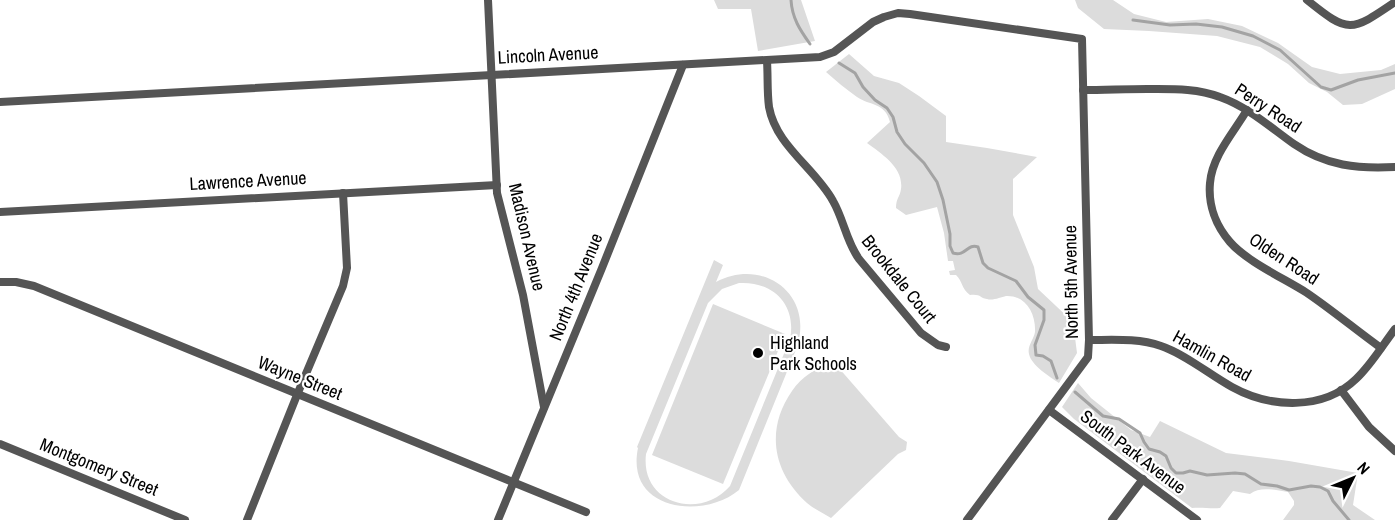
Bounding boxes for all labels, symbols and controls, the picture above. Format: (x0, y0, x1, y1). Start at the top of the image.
street label: Lincoln Avenue (497, 39, 599, 70)
street label: Perry Road (1230, 77, 1306, 138)
street label: Lawrence Avenue (189, 165, 307, 196)
street label: Madison Avenue (503, 181, 552, 293)
street label: North 5th Avenue (1057, 225, 1084, 339)
street label: Olden Road (1244, 227, 1324, 291)
street label: North 4th Avenue (543, 229, 608, 344)
street label: Brookdale Court (856, 229, 943, 328)
street label: Hamlin Road (1169, 324, 1256, 387)
place label: Highland Park Schools (770, 330, 857, 376)
marker: Highland Park Schools (751, 346, 765, 360)
street label: Wayne Street (254, 349, 346, 406)
street label: South Park Avenue (1075, 404, 1191, 500)
street label: Montgomery Street (36, 431, 162, 502)
north arrow (1323, 448, 1383, 508)
text: N (1353, 457, 1375, 479)

